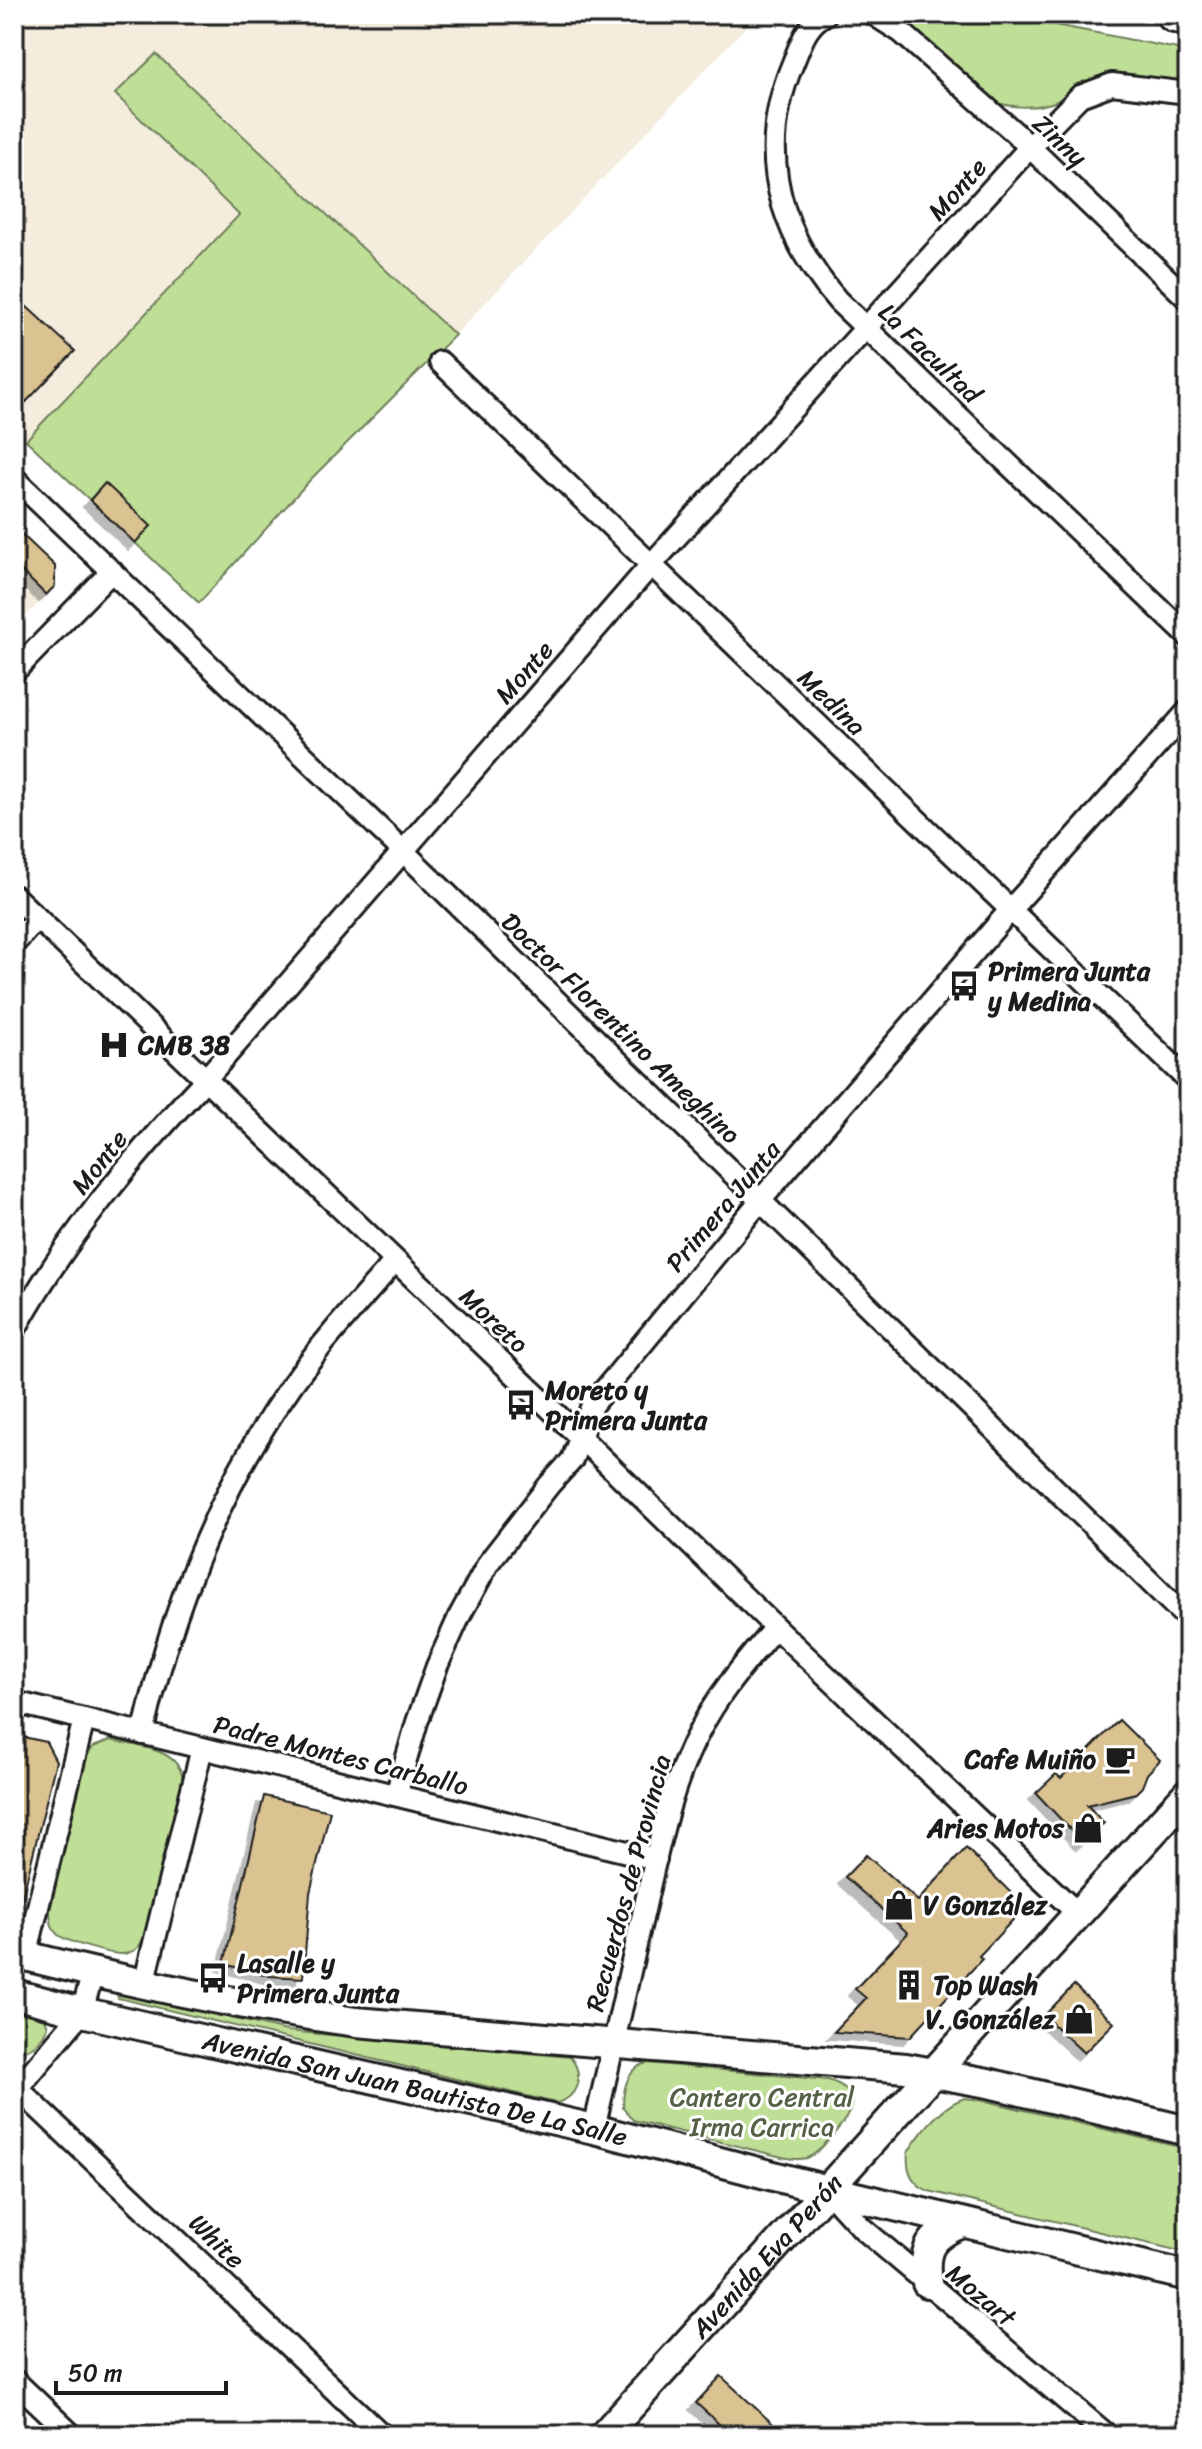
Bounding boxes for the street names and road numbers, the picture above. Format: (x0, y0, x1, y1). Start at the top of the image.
street label: Zinny (1021, 102, 1099, 179)
street label: Monte (915, 146, 999, 232)
street label: La Facultad (867, 291, 995, 416)
street label: Monte (483, 629, 565, 715)
street label: Medina (786, 657, 878, 747)
street label: Doctor Florentino Ameghino (490, 900, 752, 1156)
street label: Monte (58, 1119, 140, 1205)
street label: Primera Junta (653, 1128, 793, 1283)
street label: Moreto (448, 1275, 540, 1365)
street label: Padre Montes Carballo (209, 1701, 473, 1809)
street label: Recuerdos de Provincia (572, 1749, 684, 2017)
street label: Avenida San Juan Bautista De La Salle (197, 2017, 633, 2160)
street label: Avenida Eva Perón (678, 2163, 855, 2350)
street label: White (177, 2202, 257, 2280)
street label: Mozart (935, 2251, 1028, 2340)

